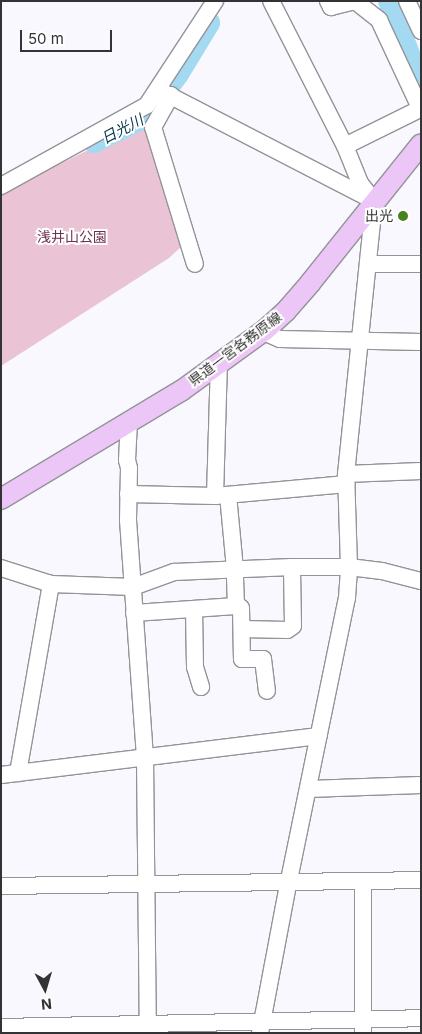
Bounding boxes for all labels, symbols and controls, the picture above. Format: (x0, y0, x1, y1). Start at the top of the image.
scale bar (22, 20, 115, 52)
text: 50 m (28, 29, 64, 48)
water label: 日光川 (98, 110, 146, 148)
place label: 出光 (365, 208, 393, 224)
marker: 出光 (397, 210, 409, 222)
park label: 浅井山公園 (37, 229, 107, 245)
street label: 県道一宮各務原線 (185, 309, 285, 389)
north arrow (20, 964, 70, 1014)
text: N (40, 995, 53, 1013)

